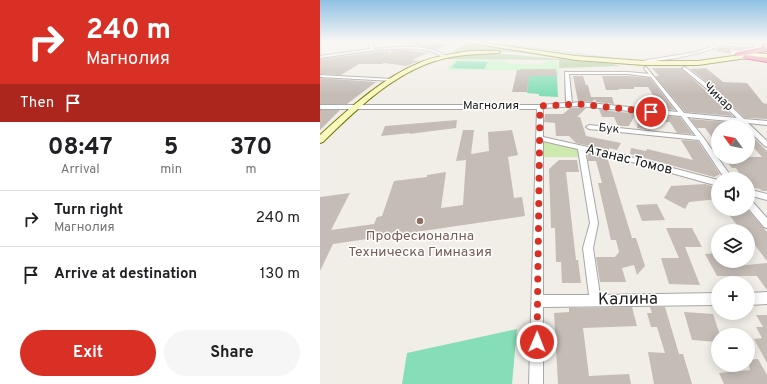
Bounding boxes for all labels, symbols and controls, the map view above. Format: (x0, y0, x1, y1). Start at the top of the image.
text: 240 m (86, 13, 171, 49)
icon: right (20, 16, 72, 68)
text: Магнолия (86, 48, 170, 71)
street label: Чинар (700, 79, 737, 115)
icon: arrive (62, 92, 84, 114)
text: Then (20, 94, 54, 113)
pin (634, 95, 668, 129)
street label: Магнолия (463, 98, 519, 114)
icon: arrive (640, 101, 662, 123)
street label: Бук (598, 120, 620, 138)
north arrow (711, 120, 755, 164)
map controls (711, 120, 755, 372)
text: 08:47 (48, 133, 113, 163)
text: 5 (164, 133, 179, 163)
text: 370 (230, 133, 272, 163)
street label: Атанас Томов (584, 141, 674, 179)
text: Arrival (61, 162, 100, 178)
text: min (160, 162, 182, 178)
text: m (245, 162, 257, 178)
button: sound (711, 172, 755, 216)
text: Turn right (54, 201, 123, 220)
icon: right (20, 208, 42, 230)
text: 240 m (256, 209, 300, 228)
marker: Професионална Техническа Гимназия (415, 216, 425, 226)
text: Магнолия (54, 220, 115, 236)
button: layers (711, 224, 755, 268)
place label: Професионална Техническа Гимназия (348, 228, 492, 261)
icon: arrive (20, 264, 42, 286)
text: Arrive at destination (54, 265, 197, 284)
text: 130 m (260, 265, 300, 284)
button: + (711, 276, 755, 320)
street label: Калина (598, 288, 658, 312)
position arrow (516, 321, 558, 363)
button: − (711, 328, 755, 372)
button: Exit (20, 330, 156, 376)
button: Share (164, 330, 300, 376)

